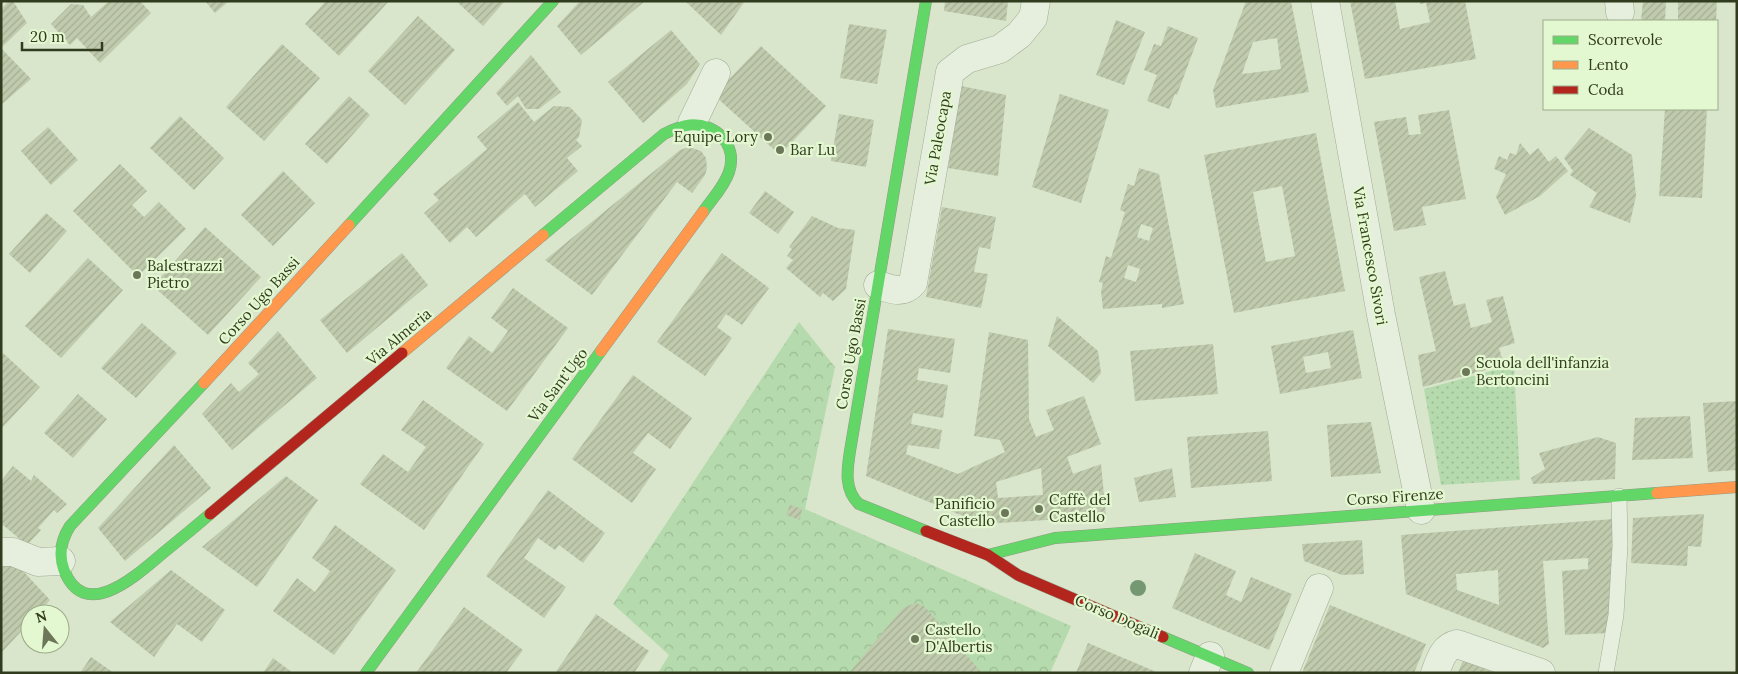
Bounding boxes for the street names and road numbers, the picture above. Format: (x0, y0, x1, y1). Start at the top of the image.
street label: Via Paleocapa (920, 89, 955, 188)
street label: Via Francesco Sivori (1349, 184, 1392, 326)
street label: Corso Ugo Bassi (214, 253, 303, 349)
street label: Corso Ugo Bassi (831, 297, 870, 411)
street label: Via Almeria (362, 304, 435, 370)
street label: Via Sant'Ugo (523, 344, 592, 426)
street label: Corso Firenze (1346, 484, 1444, 509)
street label: Corso Dogali (1072, 590, 1162, 643)

